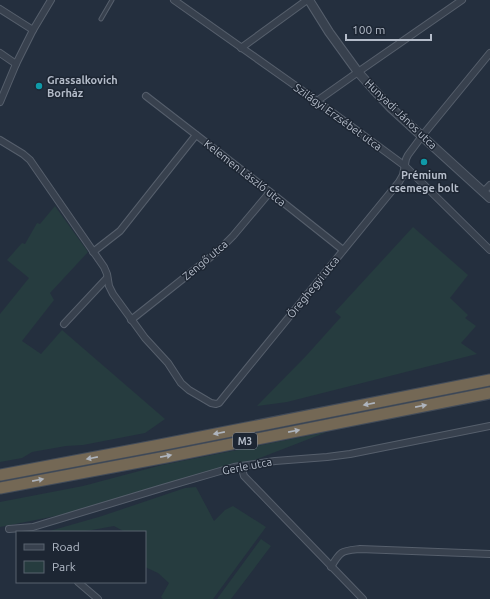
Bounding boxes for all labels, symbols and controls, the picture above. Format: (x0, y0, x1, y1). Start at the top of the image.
scale bar (346, 16, 431, 42)
text: 100 m (352, 23, 385, 36)
place label: Grassalkovich Borház (47, 74, 118, 99)
street label: Hunyadi János utca (363, 77, 439, 151)
marker: Grassalkovich Borház (34, 81, 44, 91)
street label: Szilágyi Erzsébet utca (292, 81, 384, 153)
street label: Kelemen László utca (202, 137, 288, 209)
marker: Prémium csemege bolt (419, 157, 429, 167)
place label: Prémium csemege bolt (389, 169, 459, 194)
street label: Zengő utca (180, 238, 230, 282)
street label: Öreghegyi utca (285, 254, 341, 320)
one-way arrow (363, 401, 375, 407)
one-way arrow (415, 403, 427, 409)
one-way arrow (288, 428, 300, 434)
one-way arrow (213, 431, 225, 437)
road number: M3 (233, 433, 257, 449)
one-way arrow (160, 453, 172, 459)
one-way arrow (86, 455, 98, 461)
street label: Gerle utca (221, 455, 273, 477)
one-way arrow (32, 477, 44, 483)
legend (16, 531, 146, 583)
text: Road (52, 540, 80, 553)
text: Park (52, 560, 76, 573)

